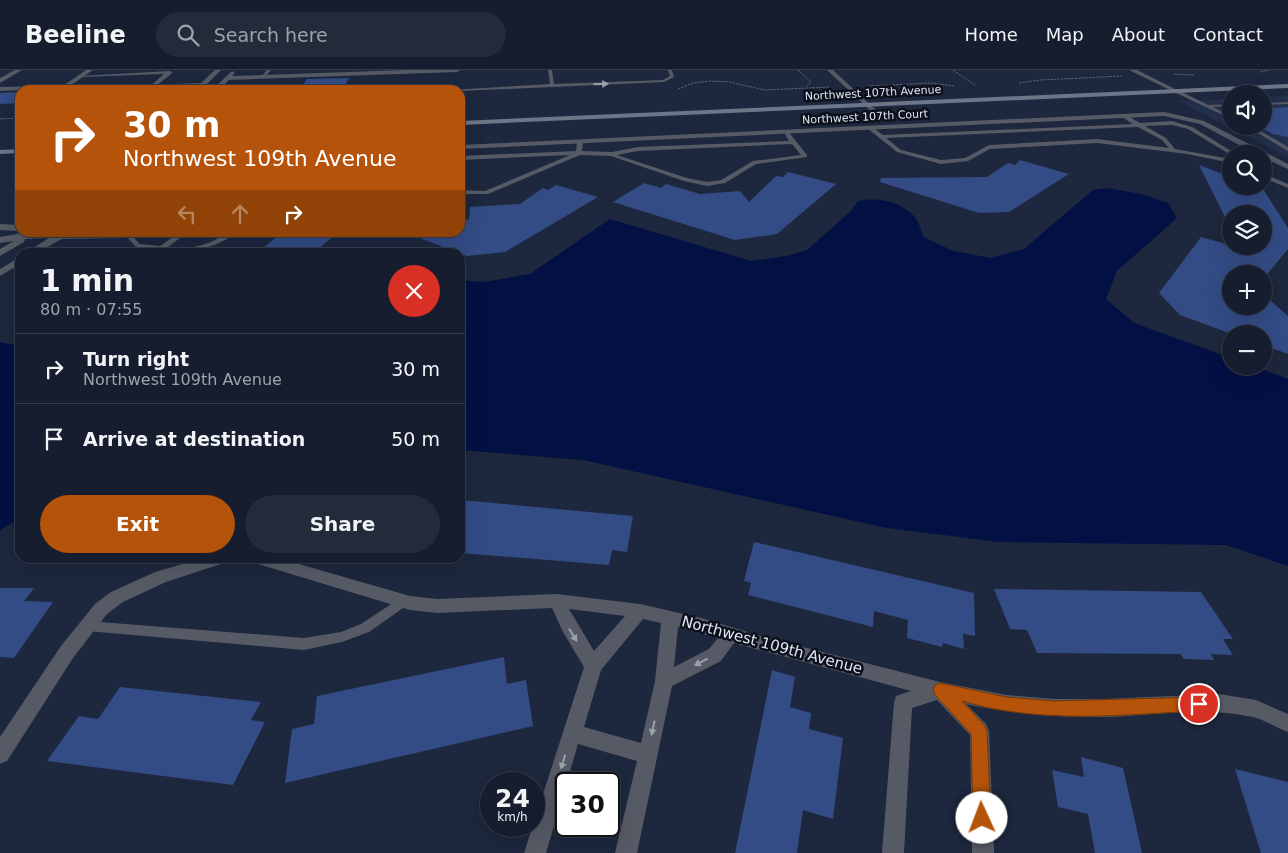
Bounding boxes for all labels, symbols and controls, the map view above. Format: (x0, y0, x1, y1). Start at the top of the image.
search box (156, 12, 506, 57)
text: Beeline (25, 21, 126, 49)
icon: search (174, 21, 202, 49)
text: Search here (214, 24, 328, 46)
text: Home (965, 24, 1018, 45)
text: Map (1046, 24, 1084, 45)
text: About (1112, 24, 1165, 45)
text: Contact (1193, 24, 1263, 45)
one-way arrow (593, 80, 609, 88)
street label: Northwest 107th Avenue (804, 83, 942, 103)
map controls (1222, 85, 1272, 375)
button: sound (1222, 85, 1272, 135)
icon: right (40, 105, 105, 170)
text: 30 m (123, 105, 220, 145)
street label: Northwest 107th Court (802, 107, 929, 127)
button: search (1222, 145, 1272, 195)
text: Northwest 109th Avenue (123, 146, 396, 171)
icon: left (173, 200, 201, 228)
icon: ahead (226, 200, 254, 228)
icon: right (279, 200, 307, 228)
button: layers (1222, 205, 1272, 255)
text: 1 min (40, 263, 134, 298)
button: close (388, 265, 440, 317)
button: + (1222, 265, 1272, 315)
text: 80 m · 07:55 (40, 300, 142, 319)
button: − (1222, 325, 1272, 375)
text: Turn right (83, 348, 189, 370)
icon: right (40, 355, 68, 383)
text: 30 m (391, 358, 440, 380)
text: Northwest 109th Avenue (83, 370, 282, 389)
icon: arrive (40, 425, 68, 453)
text: Arrive at destination (83, 428, 305, 450)
text: 50 m (391, 428, 440, 450)
button: Exit (40, 495, 235, 553)
button: Share (245, 495, 440, 553)
street label: Northwest 109th Avenue (680, 612, 864, 678)
one-way arrow (568, 628, 578, 641)
one-way arrow (694, 658, 708, 666)
pin (1178, 683, 1220, 725)
icon: arrive (1185, 690, 1213, 718)
one-way arrow (649, 721, 657, 736)
one-way arrow (558, 755, 566, 770)
speed limit sign: 30 (555, 772, 620, 837)
text: 24 (495, 784, 530, 813)
position arrow (955, 791, 1007, 843)
text: km/h (497, 810, 528, 824)

